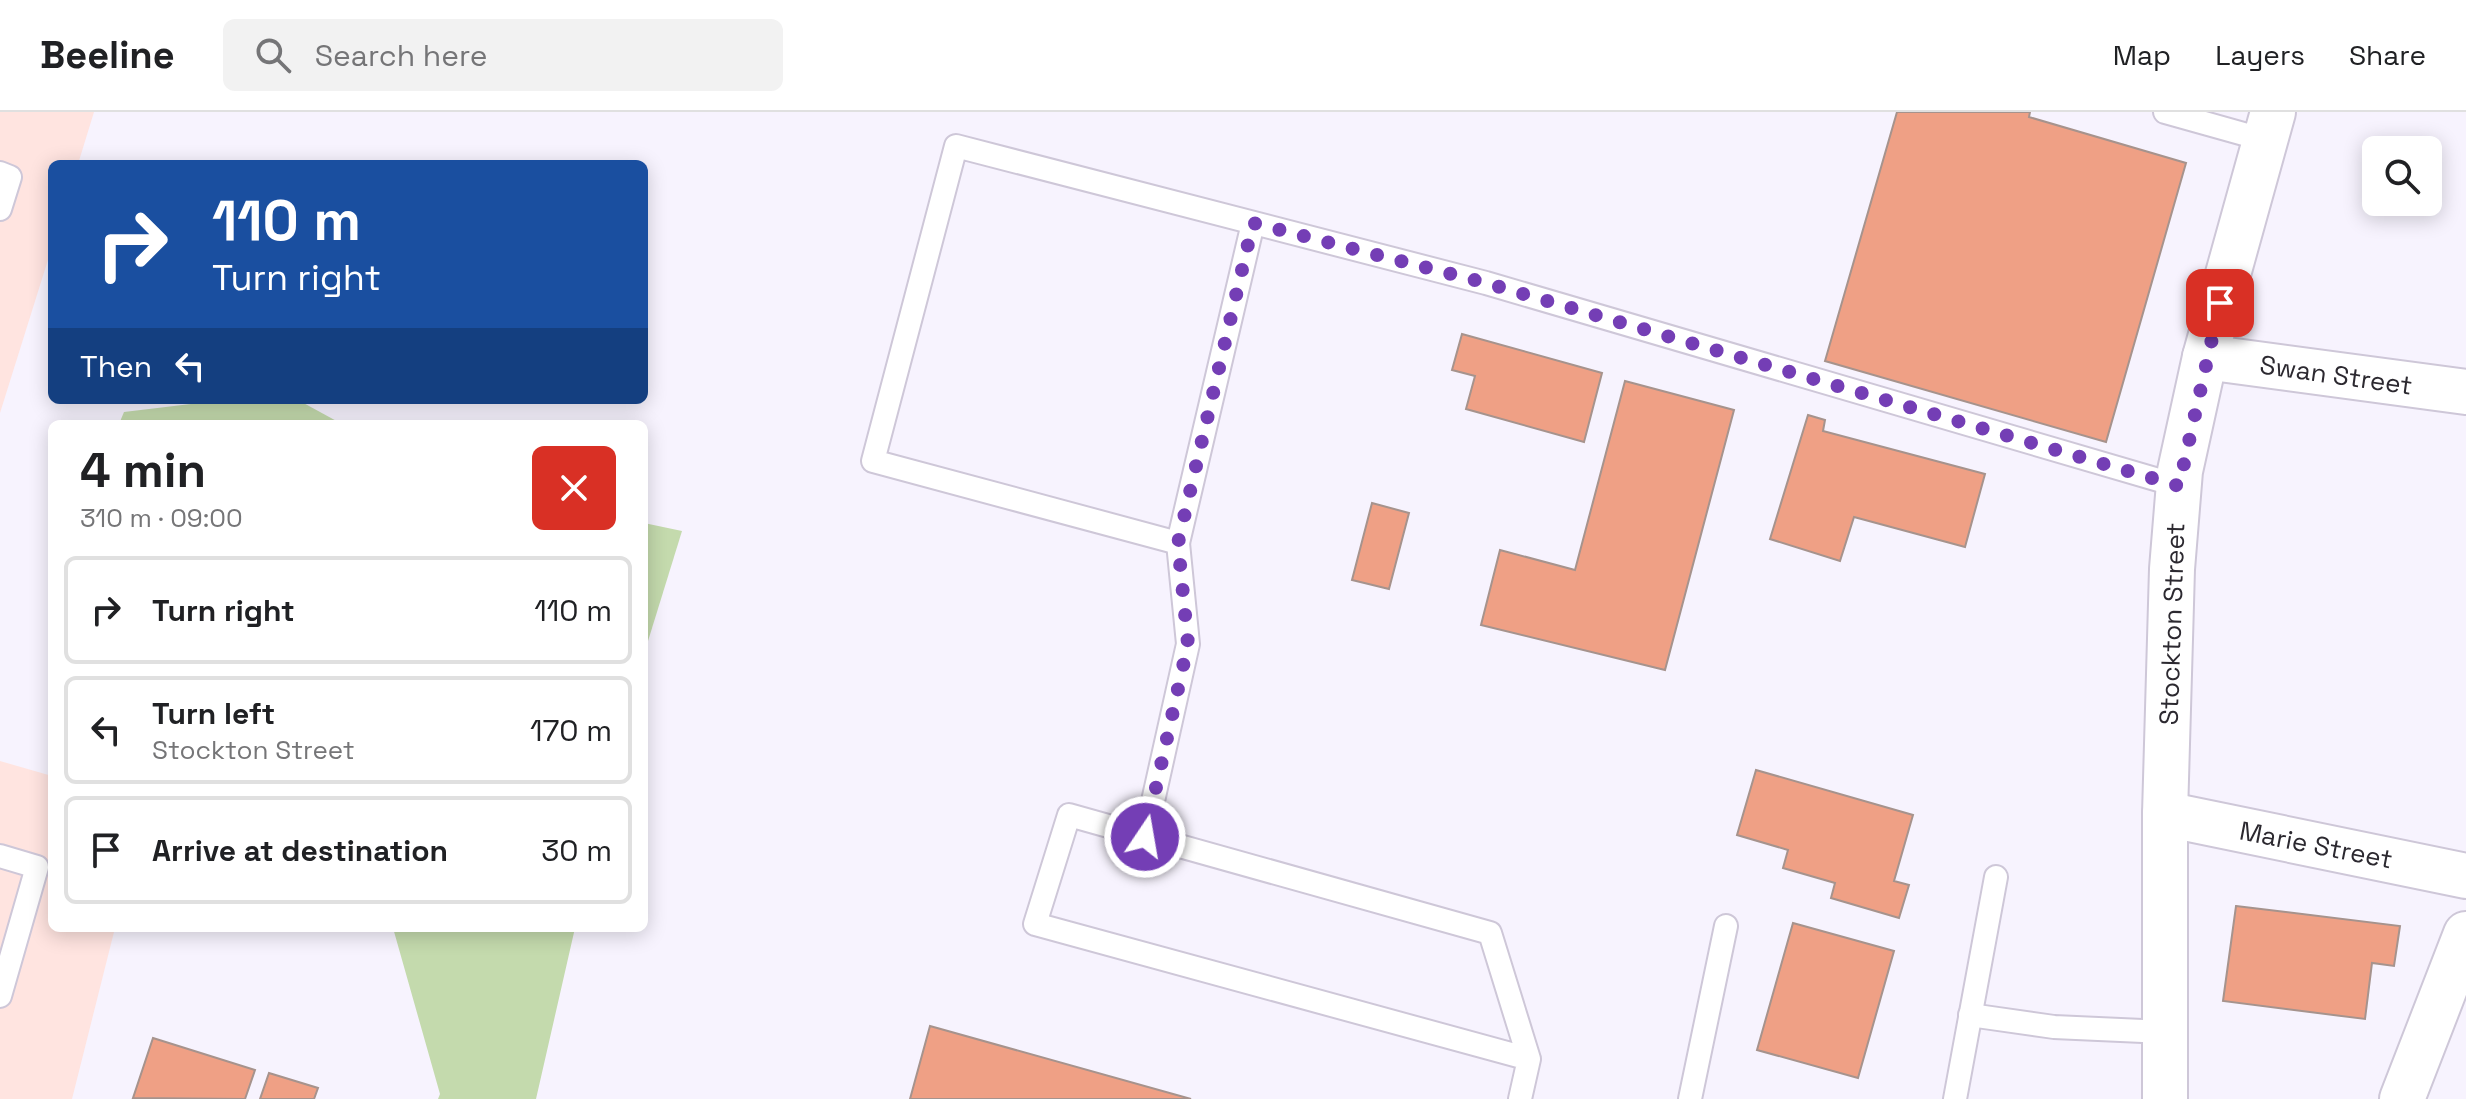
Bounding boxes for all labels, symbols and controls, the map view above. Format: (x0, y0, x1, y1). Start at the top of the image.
search box (223, 19, 783, 91)
text: Beeline (40, 31, 175, 79)
icon: search (251, 33, 295, 77)
text: Search here (315, 36, 488, 75)
text: Map (2113, 37, 2171, 73)
text: Layers (2215, 37, 2305, 73)
text: Share (2349, 37, 2426, 73)
map controls (2362, 136, 2442, 216)
button: search (2362, 136, 2442, 216)
text: 110 m (212, 185, 361, 256)
icon: right (80, 192, 184, 296)
text: Turn right (212, 255, 381, 301)
pin (2186, 269, 2254, 337)
icon: arrive (2198, 281, 2242, 325)
icon: left (168, 344, 212, 388)
text: Then (80, 347, 152, 386)
street label: Swan Street (2258, 347, 2414, 403)
text: 4 min (80, 440, 206, 501)
button: close (532, 446, 616, 530)
text: 310 m · 09:00 (80, 501, 243, 535)
street label: Stockton Street (2151, 522, 2193, 726)
icon: right (84, 588, 128, 632)
text: Turn right (152, 591, 295, 630)
text: 110 m (534, 591, 612, 630)
text: Turn left (152, 694, 275, 733)
icon: left (84, 708, 128, 752)
text: 170 m (530, 711, 612, 750)
text: Stockton Street (152, 733, 355, 767)
position arrow (1103, 795, 1187, 879)
street label: Marie Street (2237, 814, 2395, 876)
icon: arrive (84, 828, 128, 872)
text: Arrive at destination (152, 831, 448, 870)
text: 30 m (541, 831, 612, 870)

